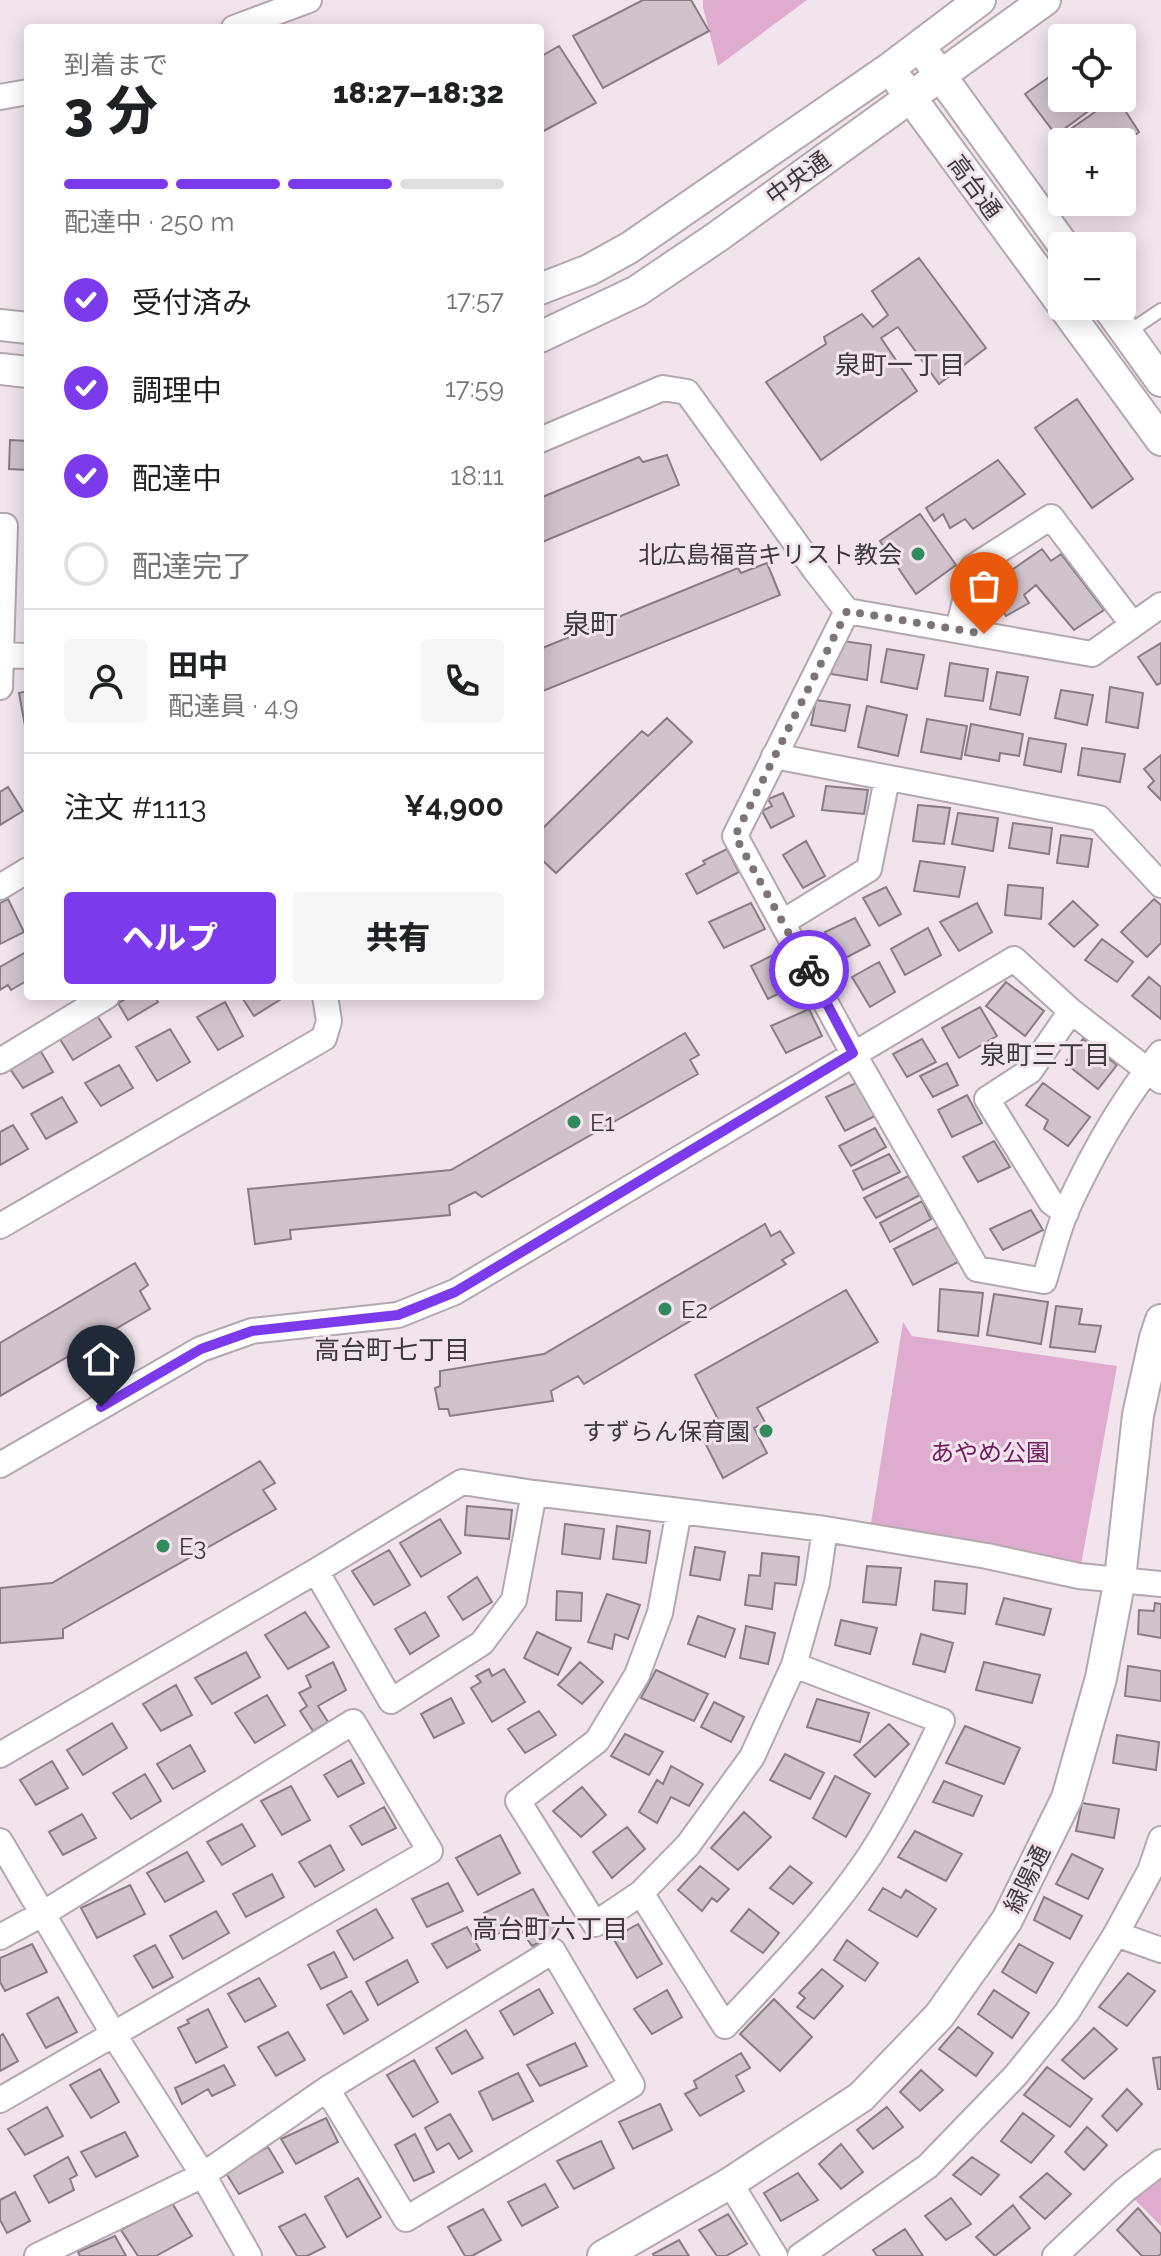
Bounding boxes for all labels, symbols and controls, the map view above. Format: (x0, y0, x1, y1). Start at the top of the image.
map controls (1048, 24, 1136, 320)
button: locate (1048, 24, 1136, 112)
text: 到着まで (64, 50, 168, 80)
text: 18:27–18:32 (333, 75, 504, 110)
text: 3 分 (64, 80, 158, 141)
button: + (1048, 128, 1136, 216)
street label: 中央通 (760, 145, 836, 211)
street label: 高台通 (942, 149, 1008, 225)
text: 配達中 · 250 m (64, 207, 234, 237)
button: − (1048, 232, 1136, 320)
icon: check (64, 278, 108, 322)
text: 受付済み (132, 285, 252, 320)
text: 17:57 (446, 285, 504, 315)
district label: 泉町一丁目 (835, 350, 965, 380)
icon: check (64, 366, 108, 410)
text: 調理中 (132, 373, 222, 408)
text: 17:59 (445, 373, 504, 403)
icon: check (64, 454, 108, 498)
text: 配達中 (132, 461, 222, 496)
text: 18:11 (450, 461, 504, 491)
place label: 北広島福音キリスト教会 (638, 540, 902, 569)
marker: 北広島福音キリスト教会 (909, 545, 927, 563)
text: 配達完了 (132, 549, 252, 584)
pin (950, 552, 1018, 634)
icon: bag (962, 564, 1006, 608)
district label: 泉町 (562, 608, 618, 641)
button: person (64, 639, 148, 723)
button: phone (420, 639, 504, 723)
text: 田中 (168, 648, 228, 683)
text: 配達員 · 4.9 (168, 691, 299, 721)
text: ¥4,900 (404, 788, 504, 823)
text: 注文 #1113 (64, 790, 207, 825)
button: ヘルプ (64, 892, 276, 984)
button: 共有 (292, 892, 504, 984)
courier (769, 930, 849, 1010)
icon: bike (787, 948, 831, 992)
district label: 泉町三丁目 (980, 1040, 1110, 1070)
place label: E1 (590, 1108, 615, 1137)
marker: E1 (565, 1113, 583, 1131)
place label: E2 (681, 1295, 708, 1324)
marker: E2 (656, 1300, 674, 1318)
pin (67, 1325, 135, 1407)
district label: 高台町七丁目 (314, 1335, 470, 1365)
icon: home (79, 1337, 123, 1381)
place label: すずらん保育園 (582, 1417, 750, 1446)
marker: すずらん保育園 (757, 1422, 775, 1440)
park label: あやめ公園 (930, 1438, 1050, 1467)
place label: E3 (179, 1532, 206, 1561)
marker: E3 (154, 1537, 172, 1555)
street label: 緑陽通 (998, 1840, 1056, 1918)
district label: 高台町六丁目 (472, 1914, 628, 1944)

